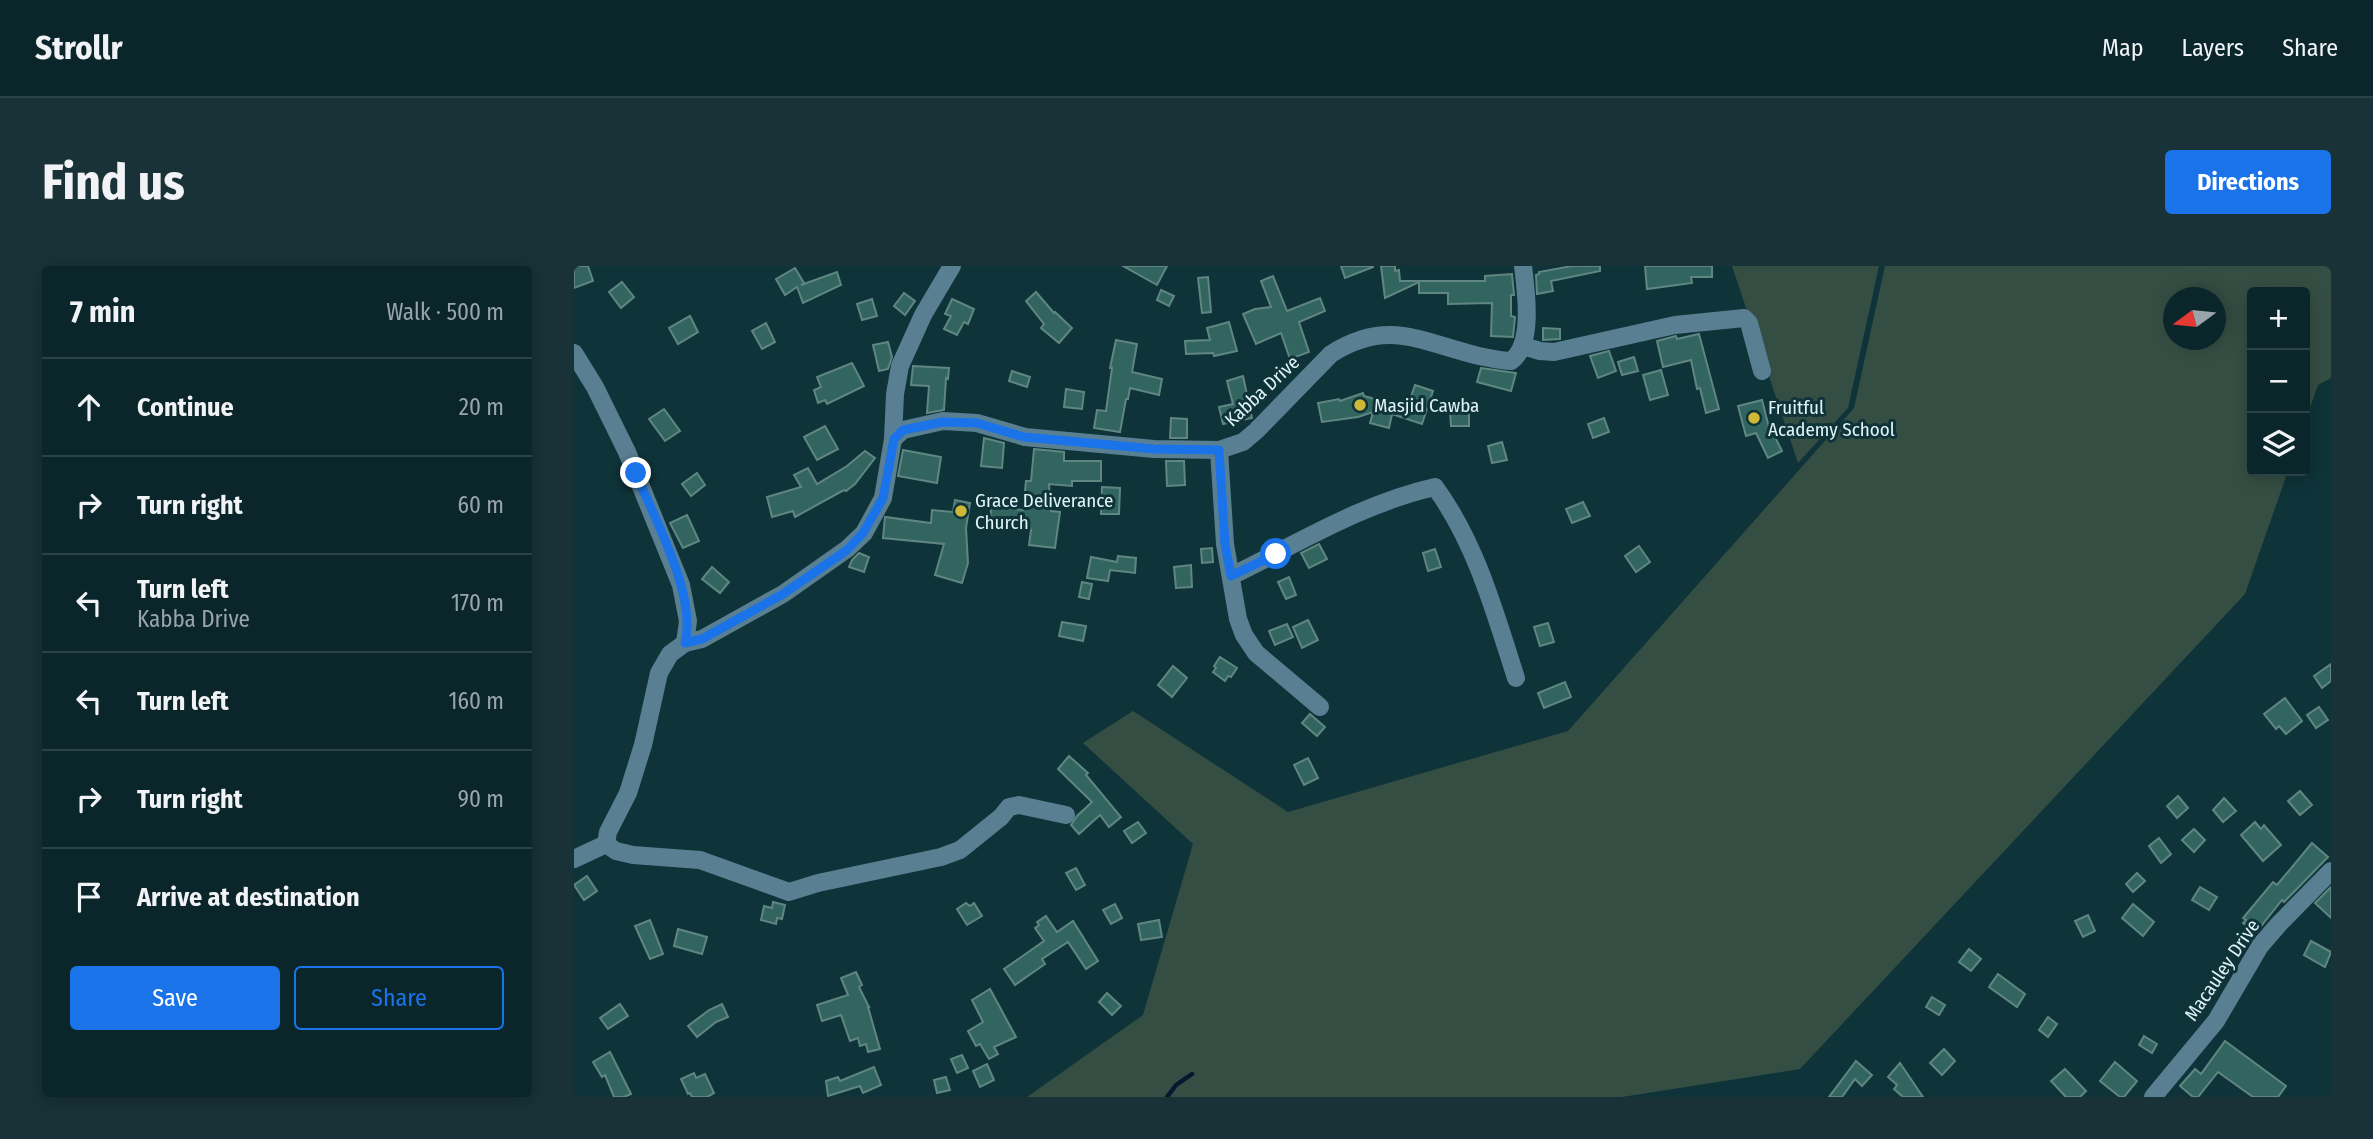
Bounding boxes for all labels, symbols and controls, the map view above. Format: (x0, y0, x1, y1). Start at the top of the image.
text: Strollr (35, 28, 123, 68)
text: Map (2102, 34, 2144, 62)
text: Layers (2182, 34, 2244, 62)
text: Share (2282, 34, 2338, 62)
button: Directions (2165, 150, 2331, 214)
text: Find us (42, 153, 185, 212)
north arrow (2163, 287, 2226, 350)
map controls (2247, 287, 2310, 476)
button: + (2247, 287, 2310, 350)
text: 7 min (70, 294, 135, 330)
text: Walk · 500 m (386, 298, 504, 326)
button: − (2247, 350, 2310, 413)
street label: Kabba Drive (1220, 351, 1304, 431)
icon: ahead (70, 388, 108, 426)
text: Continue (137, 392, 234, 423)
text: 20 m (459, 393, 504, 421)
place label: Masjid Cawba (1374, 394, 1479, 417)
place label: Fruitful Academy School (1768, 396, 1895, 441)
marker: Masjid Cawba (1352, 397, 1368, 413)
marker: Fruitful Academy School (1746, 410, 1762, 426)
button: layers (2247, 413, 2310, 476)
route end (620, 457, 651, 488)
icon: right (70, 486, 108, 524)
place label: Grace Deliverance Church (975, 489, 1113, 534)
text: Turn right (137, 490, 243, 521)
text: 60 m (458, 491, 504, 519)
marker: Grace Deliverance Church (953, 503, 969, 519)
route start (1260, 538, 1291, 569)
text: Turn left (137, 574, 229, 605)
icon: left (70, 584, 108, 622)
text: 170 m (451, 589, 504, 617)
text: Kabba Drive (137, 605, 250, 633)
icon: left (70, 682, 108, 720)
text: Turn left (137, 686, 229, 717)
text: 160 m (449, 687, 504, 715)
icon: right (70, 780, 108, 818)
text: Turn right (137, 784, 243, 815)
text: 90 m (458, 785, 504, 813)
icon: arrive (70, 878, 108, 916)
text: Arrive at destination (137, 882, 360, 913)
street label: Macauley Drive (2180, 915, 2264, 1025)
button: Save (70, 966, 280, 1030)
button: Share (294, 966, 504, 1030)

